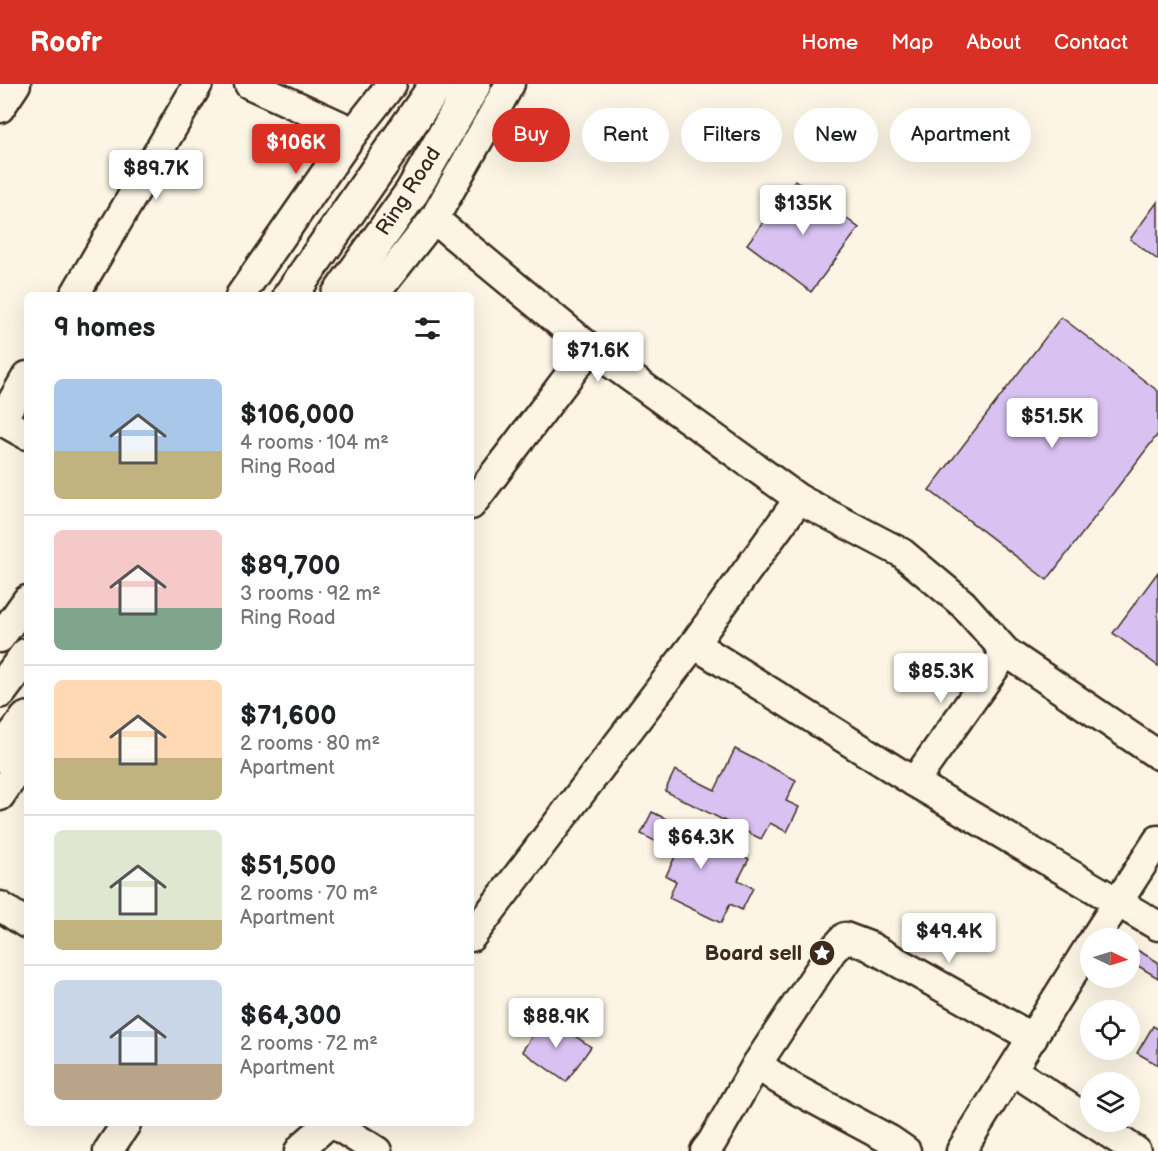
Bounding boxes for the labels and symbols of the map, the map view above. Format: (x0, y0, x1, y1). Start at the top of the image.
pin: $106K (254, 124, 338, 175)
street label: Ring Road (371, 142, 446, 240)
pin: $89.7K (107, 150, 205, 201)
pin: $135K (761, 185, 845, 236)
pin: $71.6K (549, 332, 647, 383)
pin: $51.5K (1003, 398, 1101, 449)
pin: $85.3K (892, 653, 990, 704)
pin: $64.3K (652, 819, 750, 870)
pin: $49.4K (900, 913, 998, 964)
north arrow (1080, 928, 1140, 988)
place icon: Board sell (807, 938, 837, 968)
place label: Board sell (704, 941, 802, 966)
pin: $88.9K (507, 998, 605, 1049)

